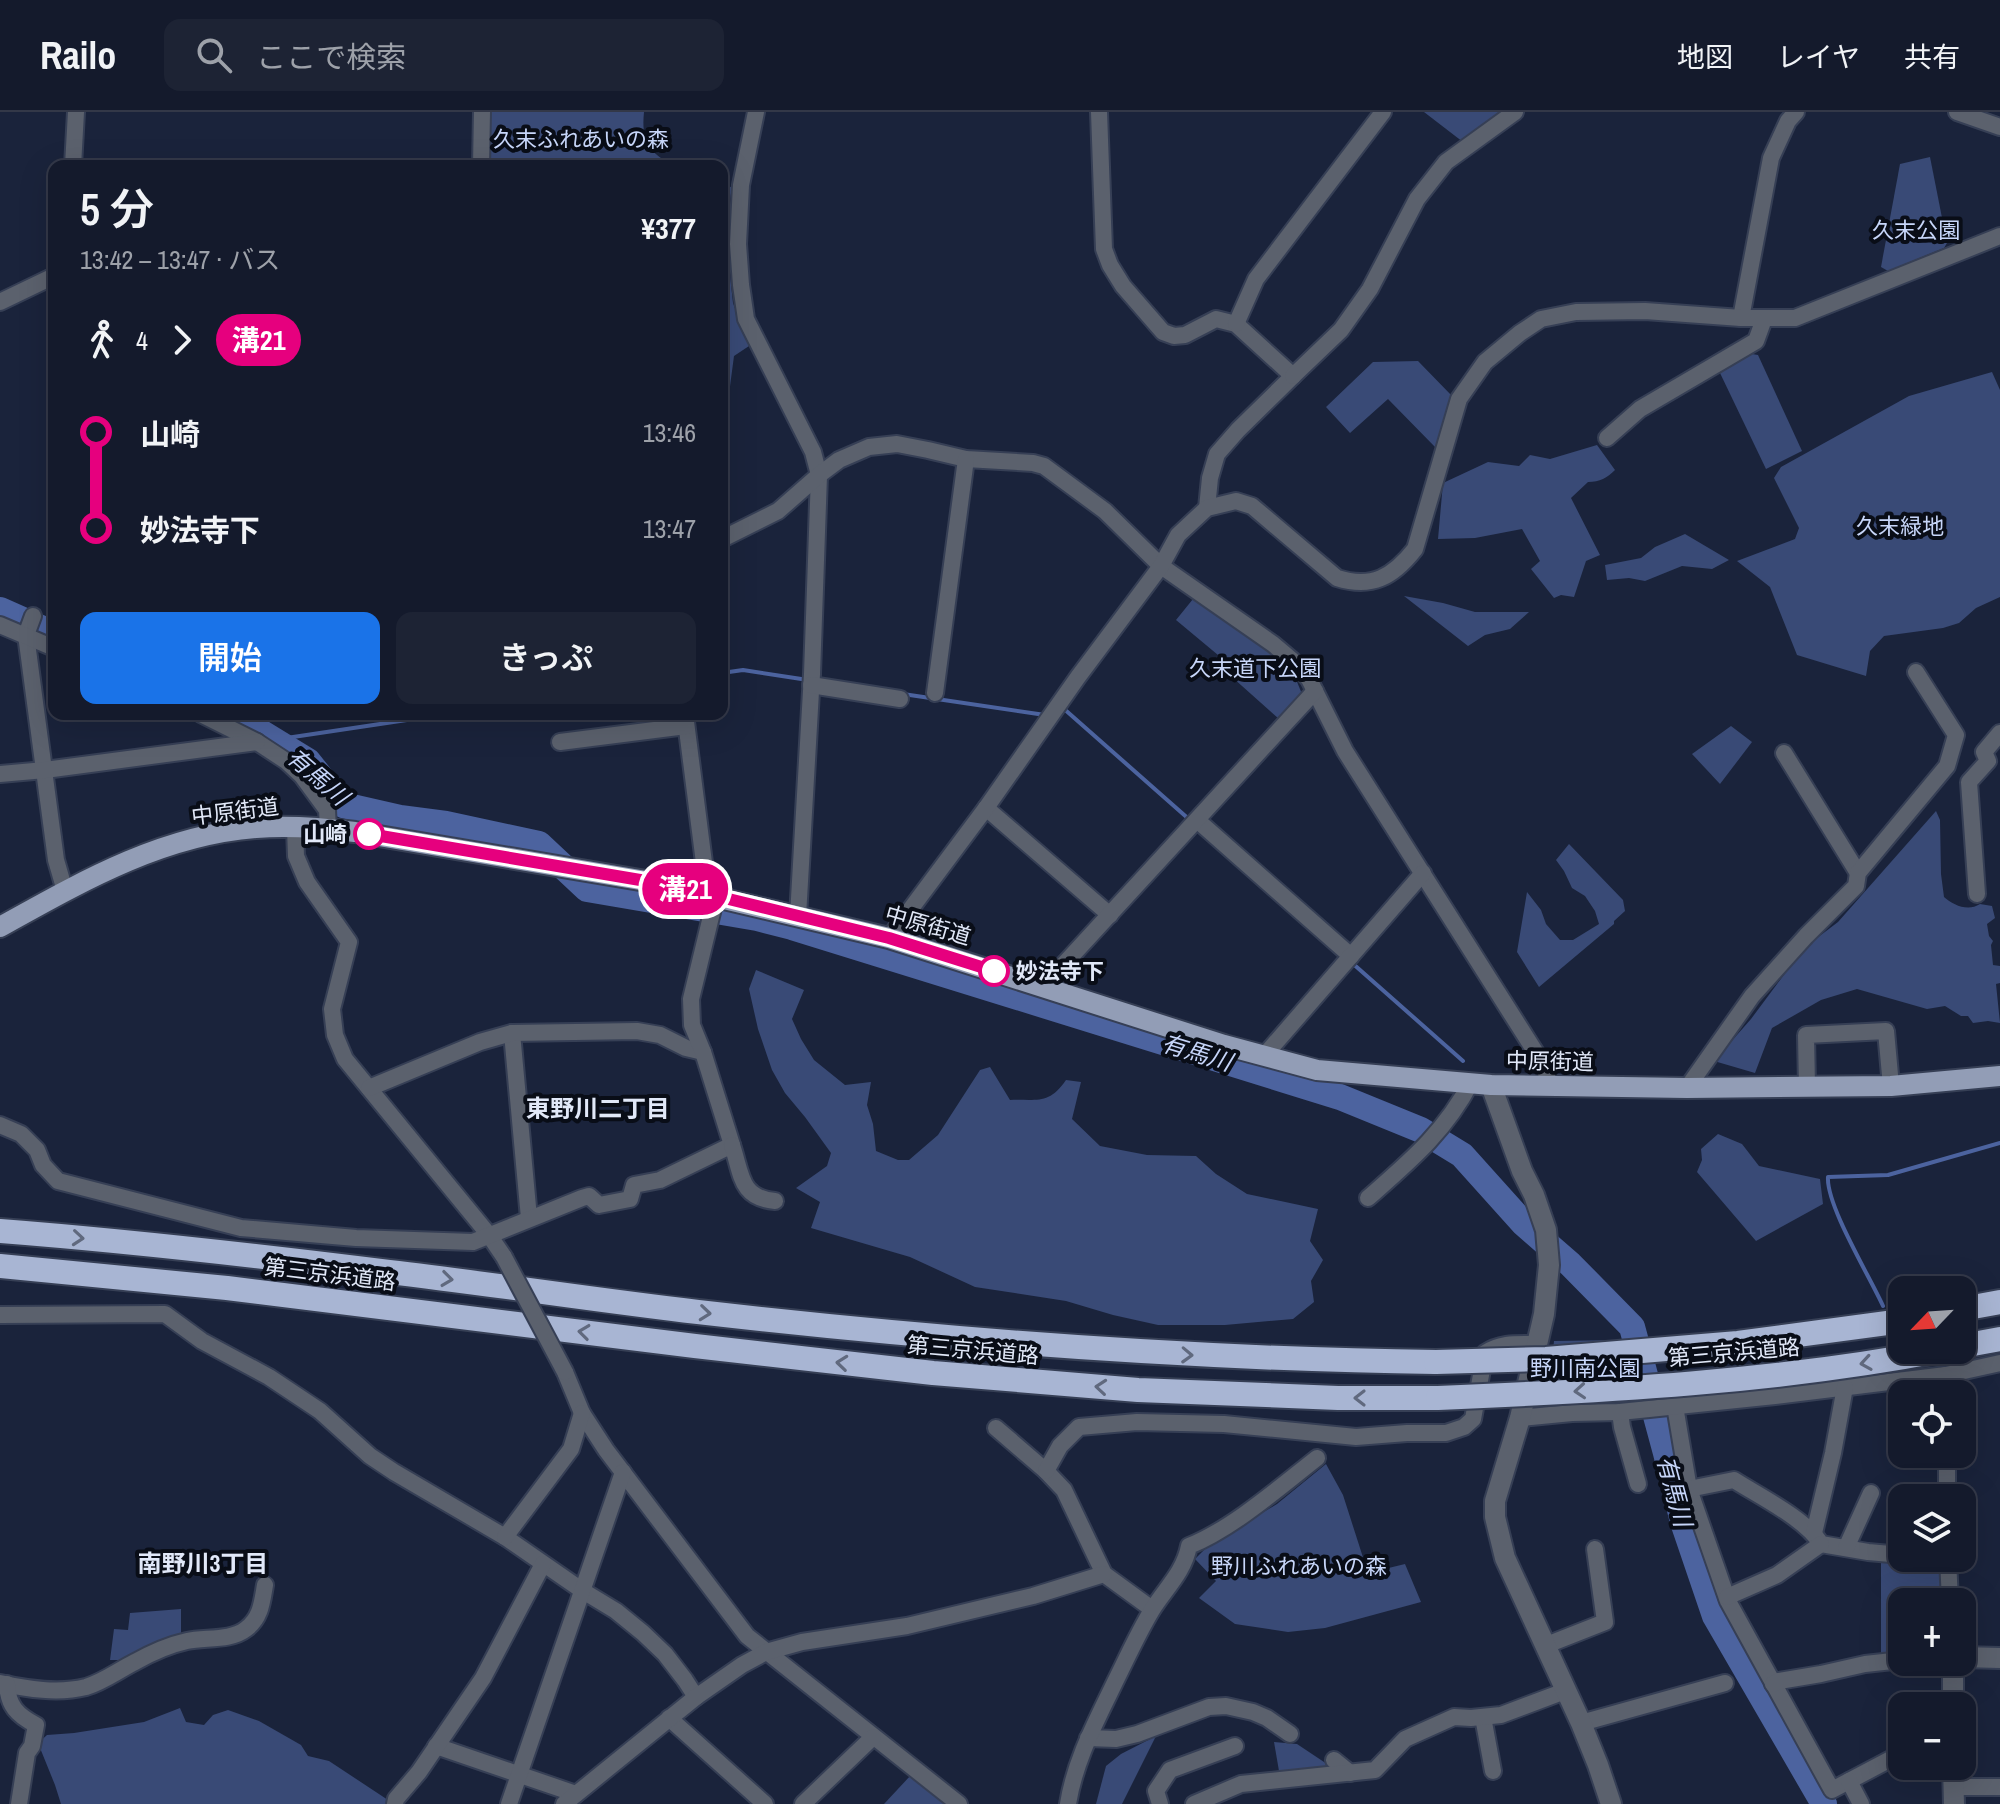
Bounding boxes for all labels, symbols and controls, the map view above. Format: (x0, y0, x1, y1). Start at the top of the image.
search box (164, 19, 724, 91)
text: Railo (40, 30, 116, 81)
icon: search (192, 33, 236, 77)
text: ここで検索 (256, 37, 406, 77)
text: 地図 (1677, 38, 1733, 76)
text: レイヤ (1777, 38, 1860, 76)
text: 共有 (1904, 38, 1960, 76)
park label: 久末ふれあいの森 (493, 124, 669, 154)
text: 5 分 (80, 179, 154, 239)
text: ¥377 (641, 208, 696, 248)
park label: 久末公園 (1872, 215, 1960, 245)
text: 13:42 – 13:47 · バス (80, 242, 280, 277)
icon: walk (80, 318, 124, 362)
icon: forward (160, 318, 204, 362)
text: 溝21 (232, 321, 285, 359)
text: 4 (136, 323, 148, 358)
text: 山崎 (140, 414, 200, 454)
text: 13:46 (643, 415, 696, 450)
text: 妙法寺下 (140, 510, 260, 550)
text: 13:47 (643, 511, 696, 546)
park label: 久末緑地 (1856, 511, 1944, 541)
button: 開始 (80, 612, 380, 704)
button: きっぷ (396, 612, 696, 704)
park label: 久末道下公園 (1189, 653, 1321, 683)
water label: 有馬川 (280, 740, 358, 814)
street label: 中原街道 (189, 791, 281, 831)
place label: 山崎 (303, 819, 347, 849)
marker: 山崎 (354, 819, 384, 849)
line badge: 溝21 (639, 863, 731, 915)
text: 溝21 (658, 870, 712, 908)
street label: 中原街道 (882, 898, 974, 952)
marker: 妙法寺下 (979, 956, 1009, 986)
place label: 妙法寺下 (1016, 956, 1104, 986)
water label: 有馬川 (1158, 1026, 1239, 1079)
street label: 中原街道 (1506, 1045, 1594, 1077)
district label: 東野川二丁目 (526, 1092, 670, 1124)
one-way arrow (72, 1229, 85, 1246)
street label: 第三京浜道路 (263, 1251, 397, 1297)
one-way arrow (441, 1271, 454, 1288)
north arrow (1888, 1276, 1976, 1364)
map controls (1888, 1276, 1976, 1780)
one-way arrow (699, 1304, 712, 1321)
one-way arrow (577, 1324, 591, 1341)
street label: 第三京浜道路 (906, 1329, 1040, 1371)
street label: 第三京浜道路 (1667, 1331, 1801, 1373)
one-way arrow (1181, 1346, 1194, 1363)
park label: 野川南公園 (1530, 1353, 1640, 1383)
one-way arrow (835, 1354, 848, 1371)
one-way arrow (1859, 1354, 1873, 1371)
one-way arrow (1094, 1379, 1107, 1396)
button: locate (1888, 1380, 1976, 1468)
one-way arrow (1573, 1382, 1586, 1399)
one-way arrow (1353, 1389, 1366, 1407)
water label: 有馬川 (1650, 1452, 1701, 1533)
button: layers (1888, 1484, 1976, 1572)
district label: 南野川3丁目 (138, 1547, 268, 1579)
park label: 野川ふれあいの森 (1211, 1551, 1387, 1581)
button: + (1888, 1588, 1976, 1676)
button: − (1888, 1692, 1976, 1780)

